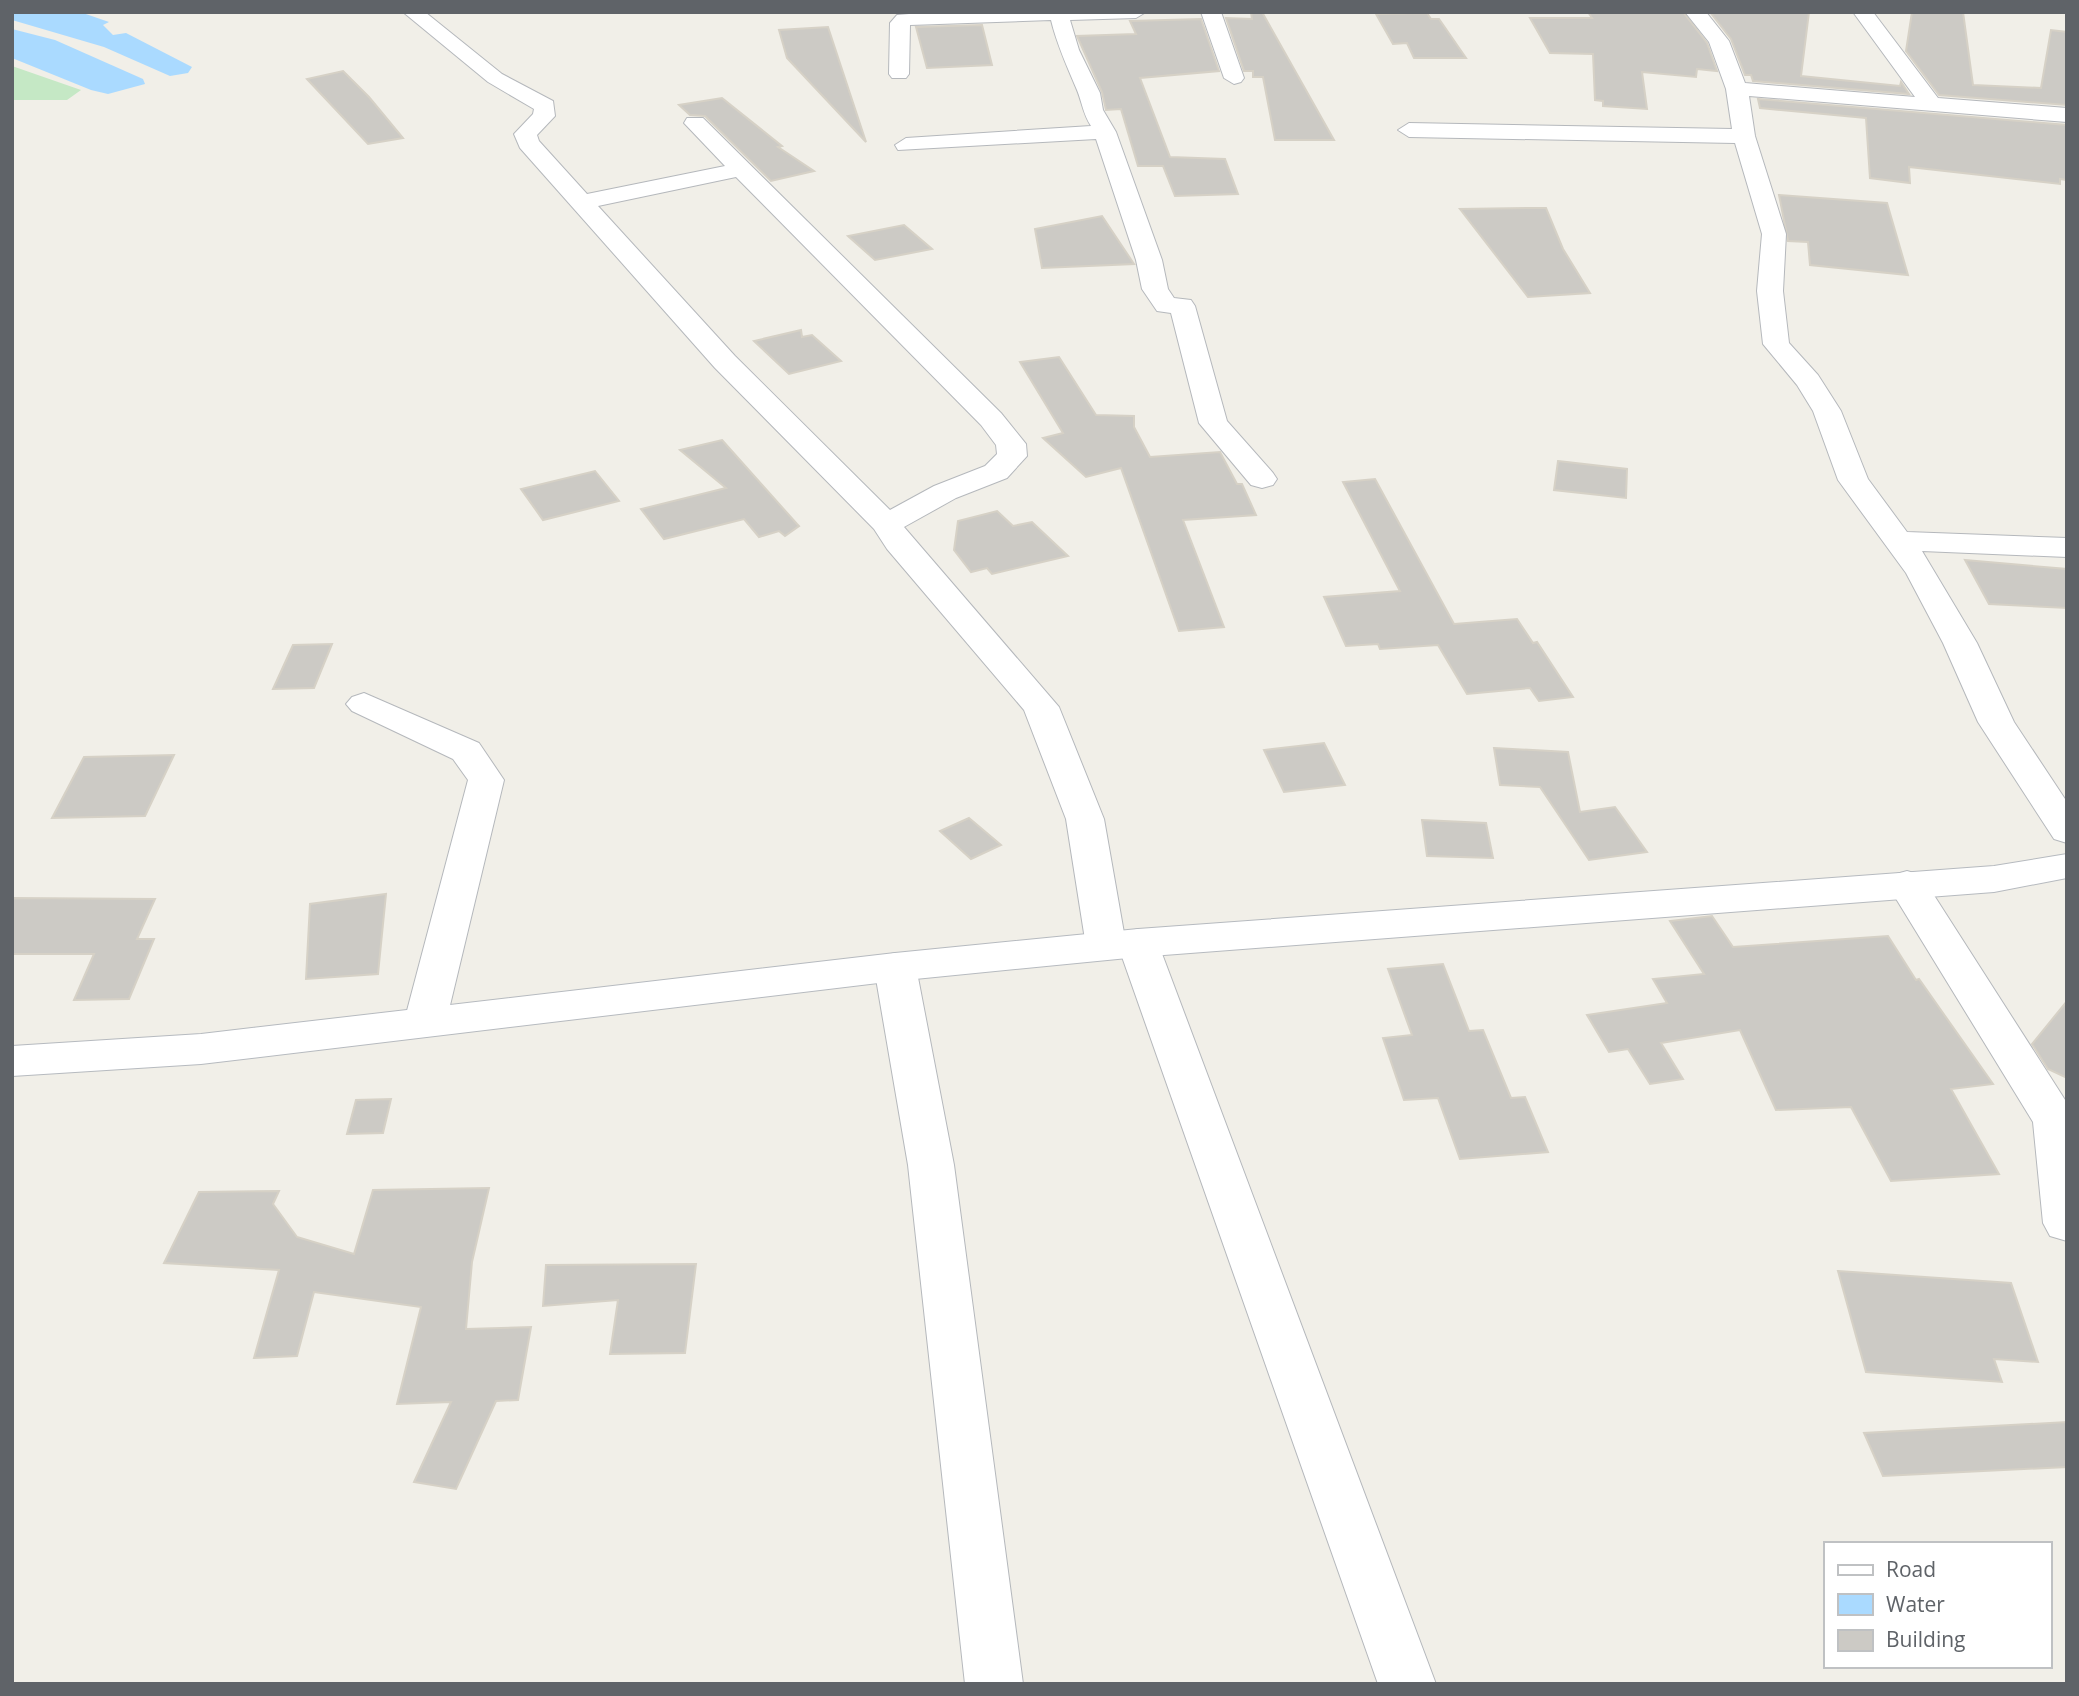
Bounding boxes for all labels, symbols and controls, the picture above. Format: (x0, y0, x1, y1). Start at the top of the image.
legend (1824, 1542, 2051, 1668)
text: Road (1886, 1555, 1936, 1583)
text: Water (1886, 1590, 1945, 1618)
text: Building (1886, 1625, 1965, 1653)

